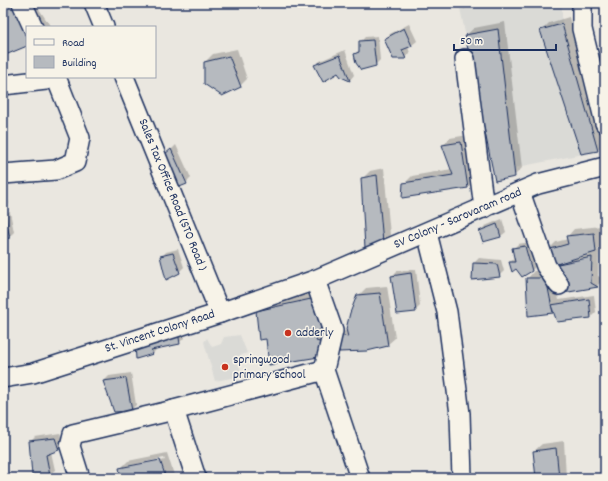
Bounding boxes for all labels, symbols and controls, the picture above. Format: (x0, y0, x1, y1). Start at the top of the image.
legend (26, 26, 156, 78)
scale bar (454, 26, 556, 52)
text: 50 m (460, 33, 483, 50)
text: Road (62, 35, 84, 52)
text: Building (62, 55, 97, 72)
street label: Sales Tax Office Road (STO Road ) (133, 116, 211, 274)
street label: SV Colony - Sarovaram road (391, 183, 525, 255)
street label: St. Vincent Colony Road (103, 305, 217, 359)
place label: adderly (296, 324, 334, 343)
marker: adderly (283, 328, 293, 338)
place label: springwood primary school (233, 351, 306, 385)
marker: springwood primary school (220, 362, 230, 372)

